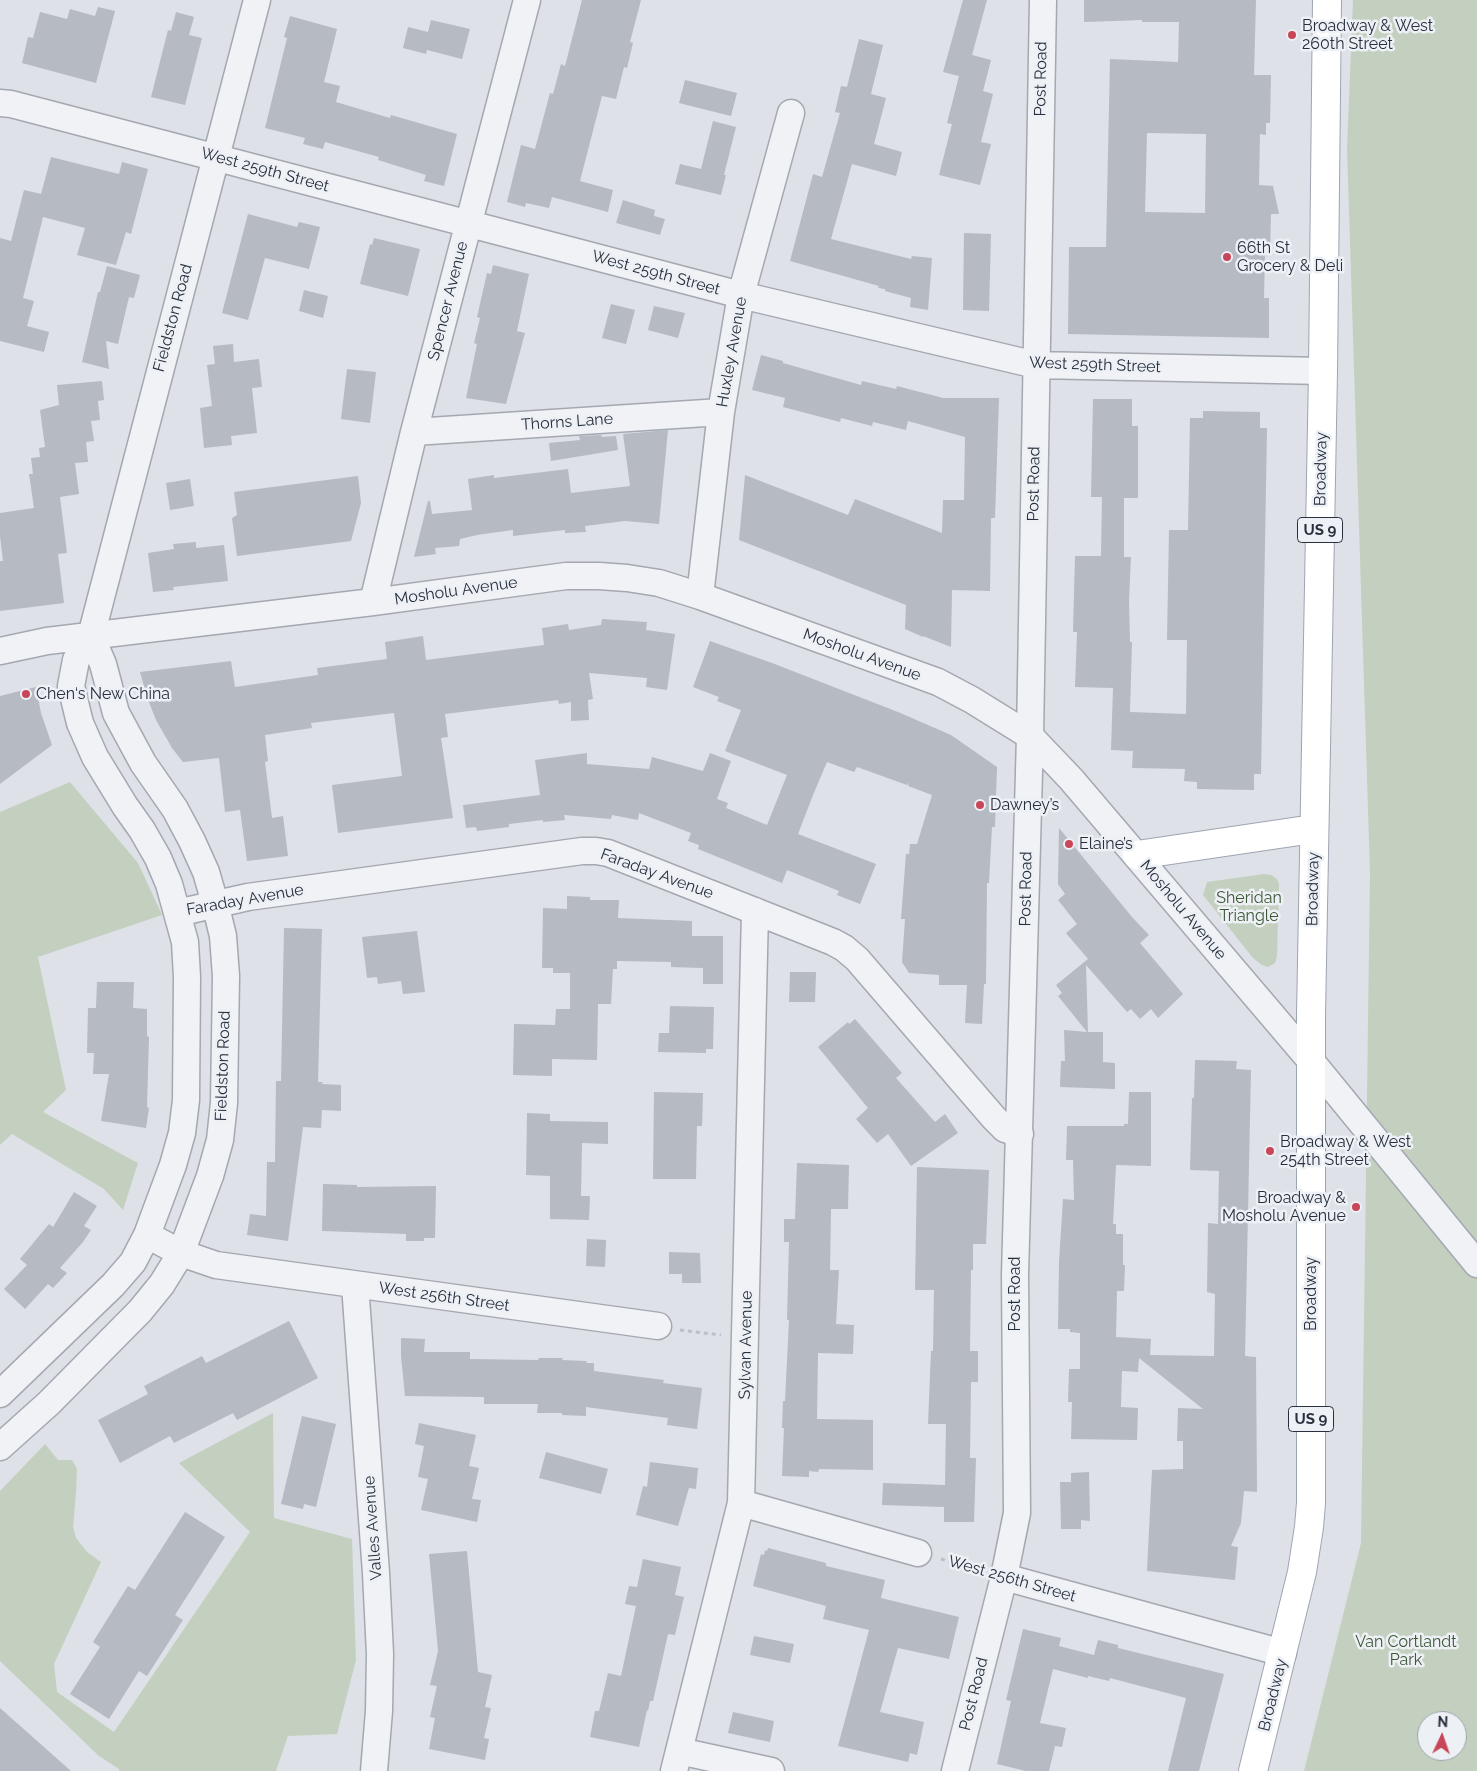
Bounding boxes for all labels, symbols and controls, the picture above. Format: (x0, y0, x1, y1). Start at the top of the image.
place label: Broadway & West 260th Street (1302, 16, 1433, 54)
marker: Broadway & West 260th Street (1286, 29, 1298, 41)
street label: Post Road (1031, 41, 1051, 117)
street label: West 259th Street (199, 144, 331, 196)
place label: 66th St Grocery & Deli (1237, 238, 1343, 276)
street label: Spencer Avenue (424, 239, 472, 363)
street label: West 259th Street (590, 247, 722, 299)
marker: 66th St Grocery & Deli (1221, 251, 1233, 263)
street label: Fieldston Road (149, 262, 197, 374)
street label: Huxley Avenue (713, 295, 751, 409)
street label: West 259th Street (1029, 353, 1161, 377)
street label: Thorns Lane (520, 409, 614, 435)
street label: Broadway (1311, 432, 1331, 506)
street label: Post Road (1024, 446, 1044, 522)
road number: US 9 (1298, 518, 1342, 542)
street label: Mosholu Avenue (393, 573, 519, 609)
street label: Mosholu Avenue (800, 625, 924, 685)
place label: Chen‘s New China (36, 684, 170, 704)
marker: Chen‘s New China (20, 688, 32, 700)
place label: Dawney’s (990, 795, 1059, 815)
marker: Dawney’s (974, 799, 986, 811)
place label: Elaine’s (1079, 834, 1133, 854)
marker: Elaine’s (1063, 838, 1075, 850)
street label: Faraday Avenue (598, 845, 716, 903)
street label: Post Road (1016, 851, 1036, 927)
street label: Broadway (1303, 852, 1323, 926)
street label: Mosholu Avenue (1136, 856, 1230, 964)
street label: Faraday Avenue (185, 880, 305, 920)
park label: Sheridan Triangle (1216, 888, 1282, 926)
street label: Fieldston Road (211, 1010, 235, 1122)
place label: Broadway & West 254th Street (1280, 1132, 1411, 1170)
marker: Broadway & West 254th Street (1264, 1145, 1276, 1157)
place label: Broadway & Mosholu Avenue (1222, 1188, 1346, 1226)
marker: Broadway & Mosholu Avenue (1350, 1201, 1362, 1213)
street label: Post Road (1005, 1257, 1025, 1331)
street label: Broadway (1301, 1257, 1321, 1331)
street label: West 256th Street (377, 1278, 511, 1316)
street label: Sylvan Avenue (735, 1290, 757, 1400)
road number: US 9 (1288, 1406, 1334, 1432)
street label: Valles Avenue (360, 1475, 386, 1581)
street label: West 256th Street (946, 1552, 1078, 1606)
park label: Van Cortlandt Park (1355, 1632, 1457, 1670)
street label: Post Road (956, 1655, 992, 1733)
street label: Broadway (1255, 1657, 1291, 1733)
north arrow (1417, 1711, 1467, 1761)
text: N (1437, 1714, 1448, 1730)

